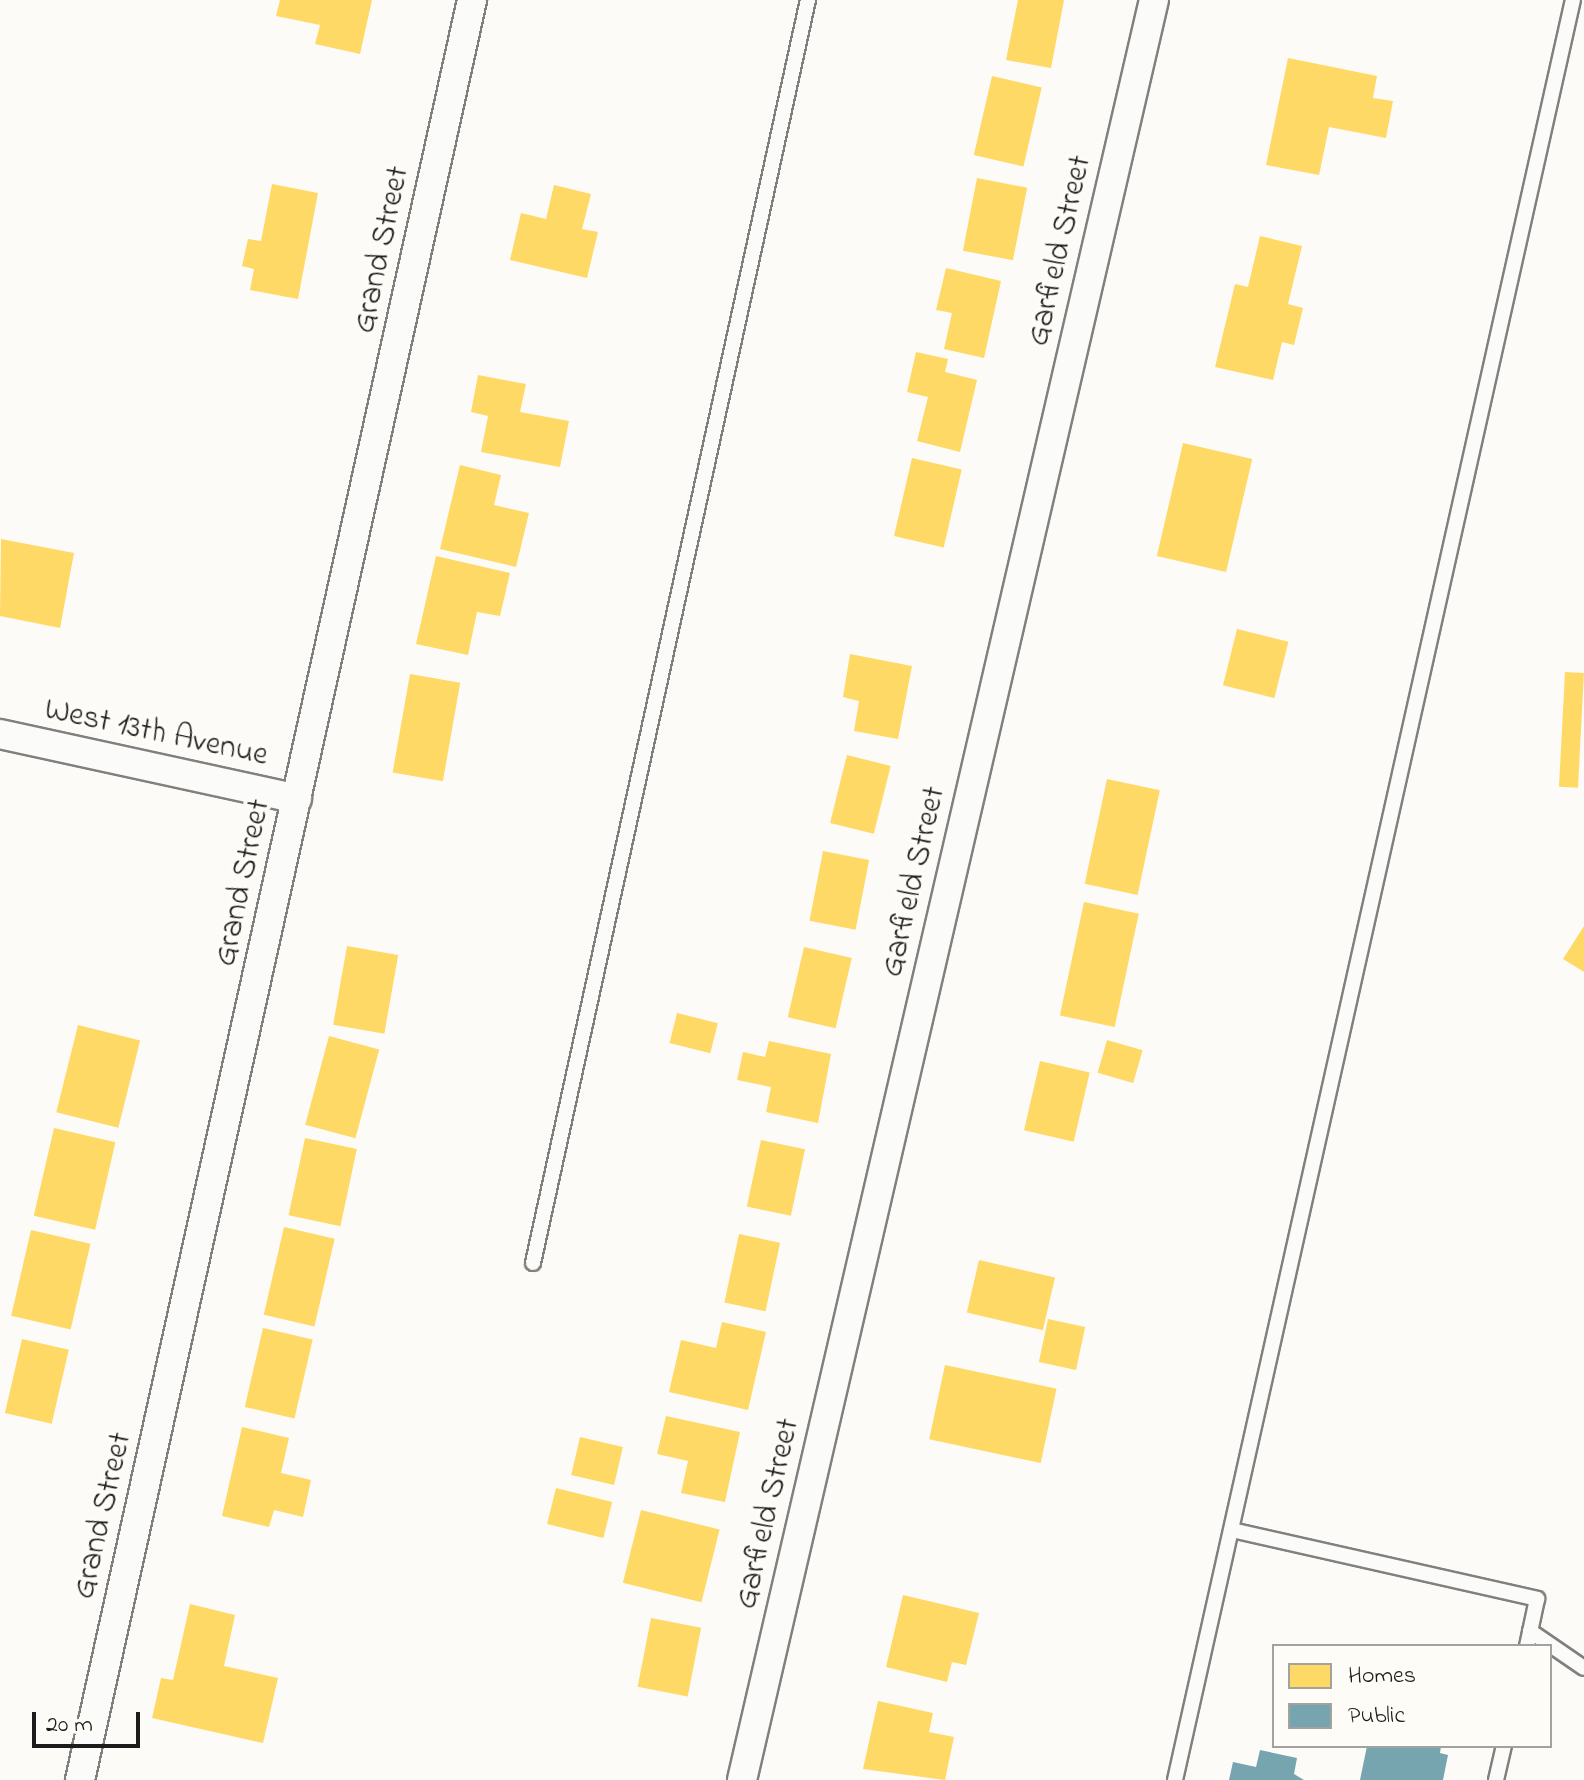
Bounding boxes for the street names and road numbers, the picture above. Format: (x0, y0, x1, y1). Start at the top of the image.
street label: Garfield Street (1020, 152, 1102, 350)
street label: Grand Street (347, 163, 419, 337)
street label: West 13th Avenue (41, 692, 271, 776)
street label: Garfield Street (874, 783, 956, 981)
street label: Grand Street (208, 796, 280, 970)
street label: Garfield Street (728, 1415, 810, 1613)
street label: Grand Street (66, 1429, 142, 1603)

